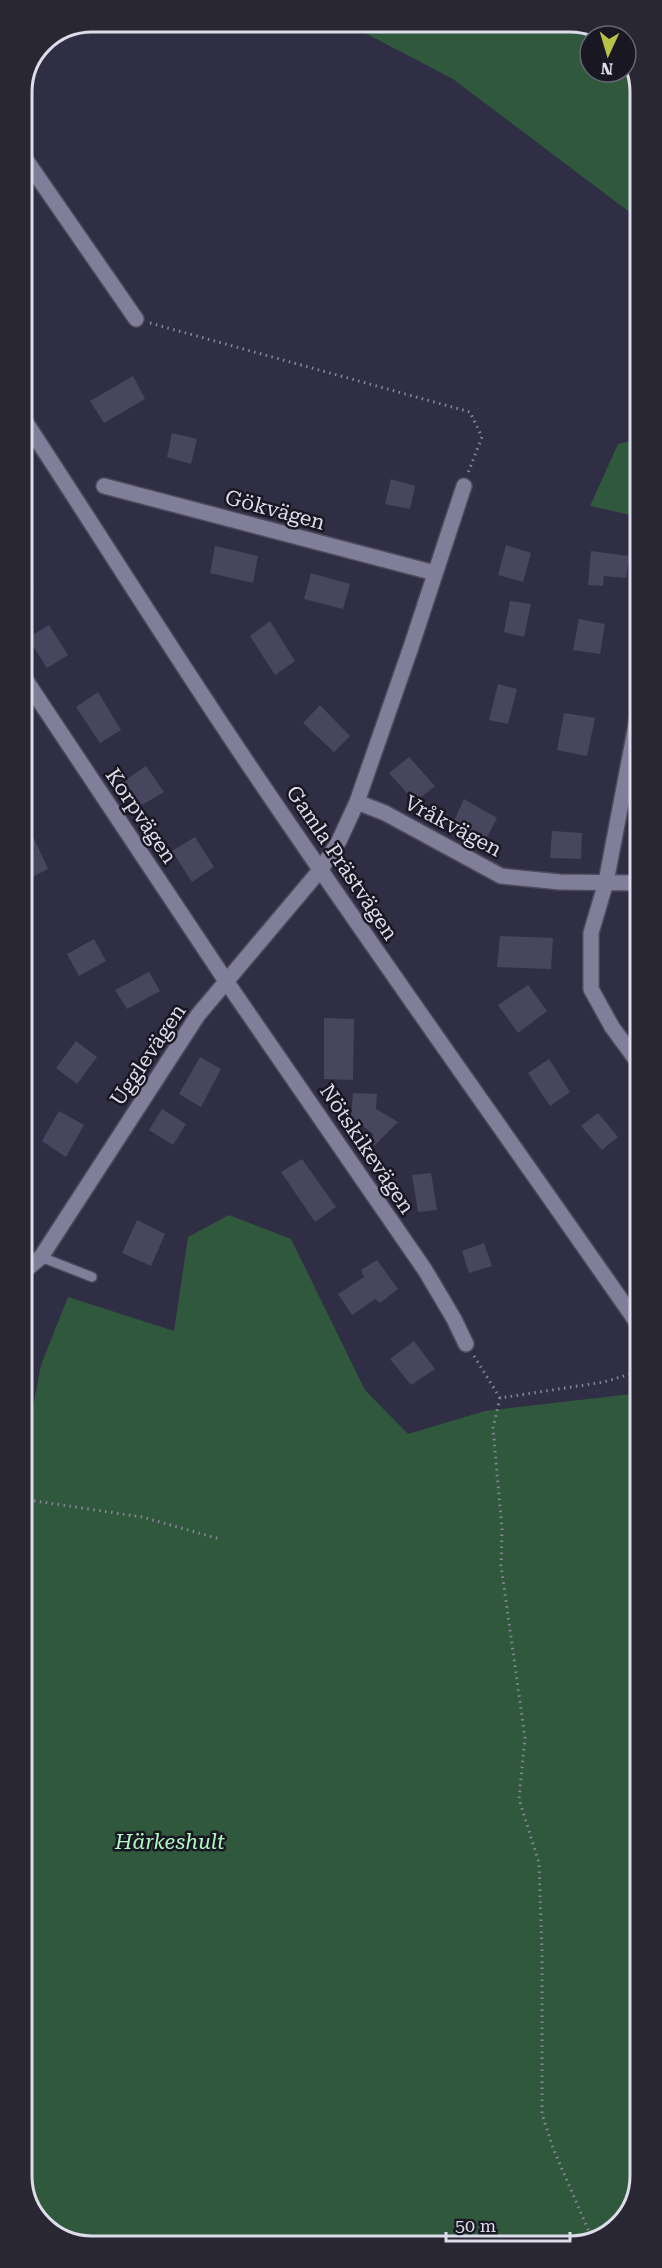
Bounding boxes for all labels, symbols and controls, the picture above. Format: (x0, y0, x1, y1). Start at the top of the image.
north arrow (578, 24, 638, 84)
text: N (600, 59, 614, 78)
street label: Gökvägen (222, 485, 328, 535)
street label: Korpvägen (100, 764, 182, 868)
street label: Gamla Prästvägen (281, 781, 403, 945)
street label: Vråkvägen (400, 790, 506, 862)
street label: Ugglevägen (105, 999, 191, 1110)
street label: Nötskikevägen (315, 1080, 419, 1219)
park label: Härkeshult (114, 1830, 225, 1854)
scale bar (446, 2205, 570, 2243)
text: 50 m (455, 2215, 496, 2236)

